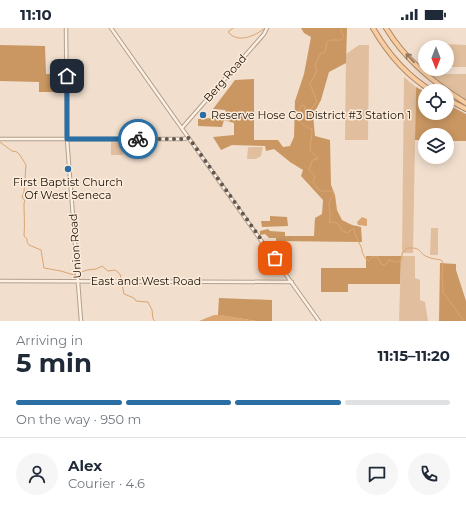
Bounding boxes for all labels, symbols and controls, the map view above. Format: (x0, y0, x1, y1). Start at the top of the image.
text: 11:10 (20, 5, 52, 24)
north arrow (418, 40, 454, 76)
map controls (418, 40, 454, 164)
street label: Berg Road (201, 51, 249, 105)
one-way arrow (405, 53, 414, 64)
pin (50, 59, 84, 93)
icon: home (56, 65, 78, 87)
button: locate (418, 84, 454, 120)
place label: Reserve Hose Co District #3 Station 1 (211, 108, 411, 122)
marker: Reserve Hose Co District #3 Station 1 (198, 110, 208, 120)
courier (118, 119, 158, 159)
icon: bike (127, 128, 149, 150)
button: layers (418, 128, 454, 164)
marker: First Baptist Church Of West Seneca (63, 164, 73, 174)
place label: First Baptist Church Of West Seneca (13, 175, 123, 202)
street label: Union Road (66, 213, 84, 279)
pin (258, 241, 292, 275)
icon: bag (264, 247, 286, 269)
street label: East and West Road (91, 274, 201, 288)
text: Arriving in (16, 332, 83, 348)
text: 11:15–11:20 (378, 346, 450, 365)
text: 5 min (16, 347, 92, 379)
text: On the way · 950 m (16, 411, 141, 427)
button: person (16, 453, 58, 495)
button: chat (356, 453, 398, 495)
button: phone (408, 453, 450, 495)
text: Alex (68, 456, 102, 475)
text: Courier · 4.6 (68, 475, 145, 491)

